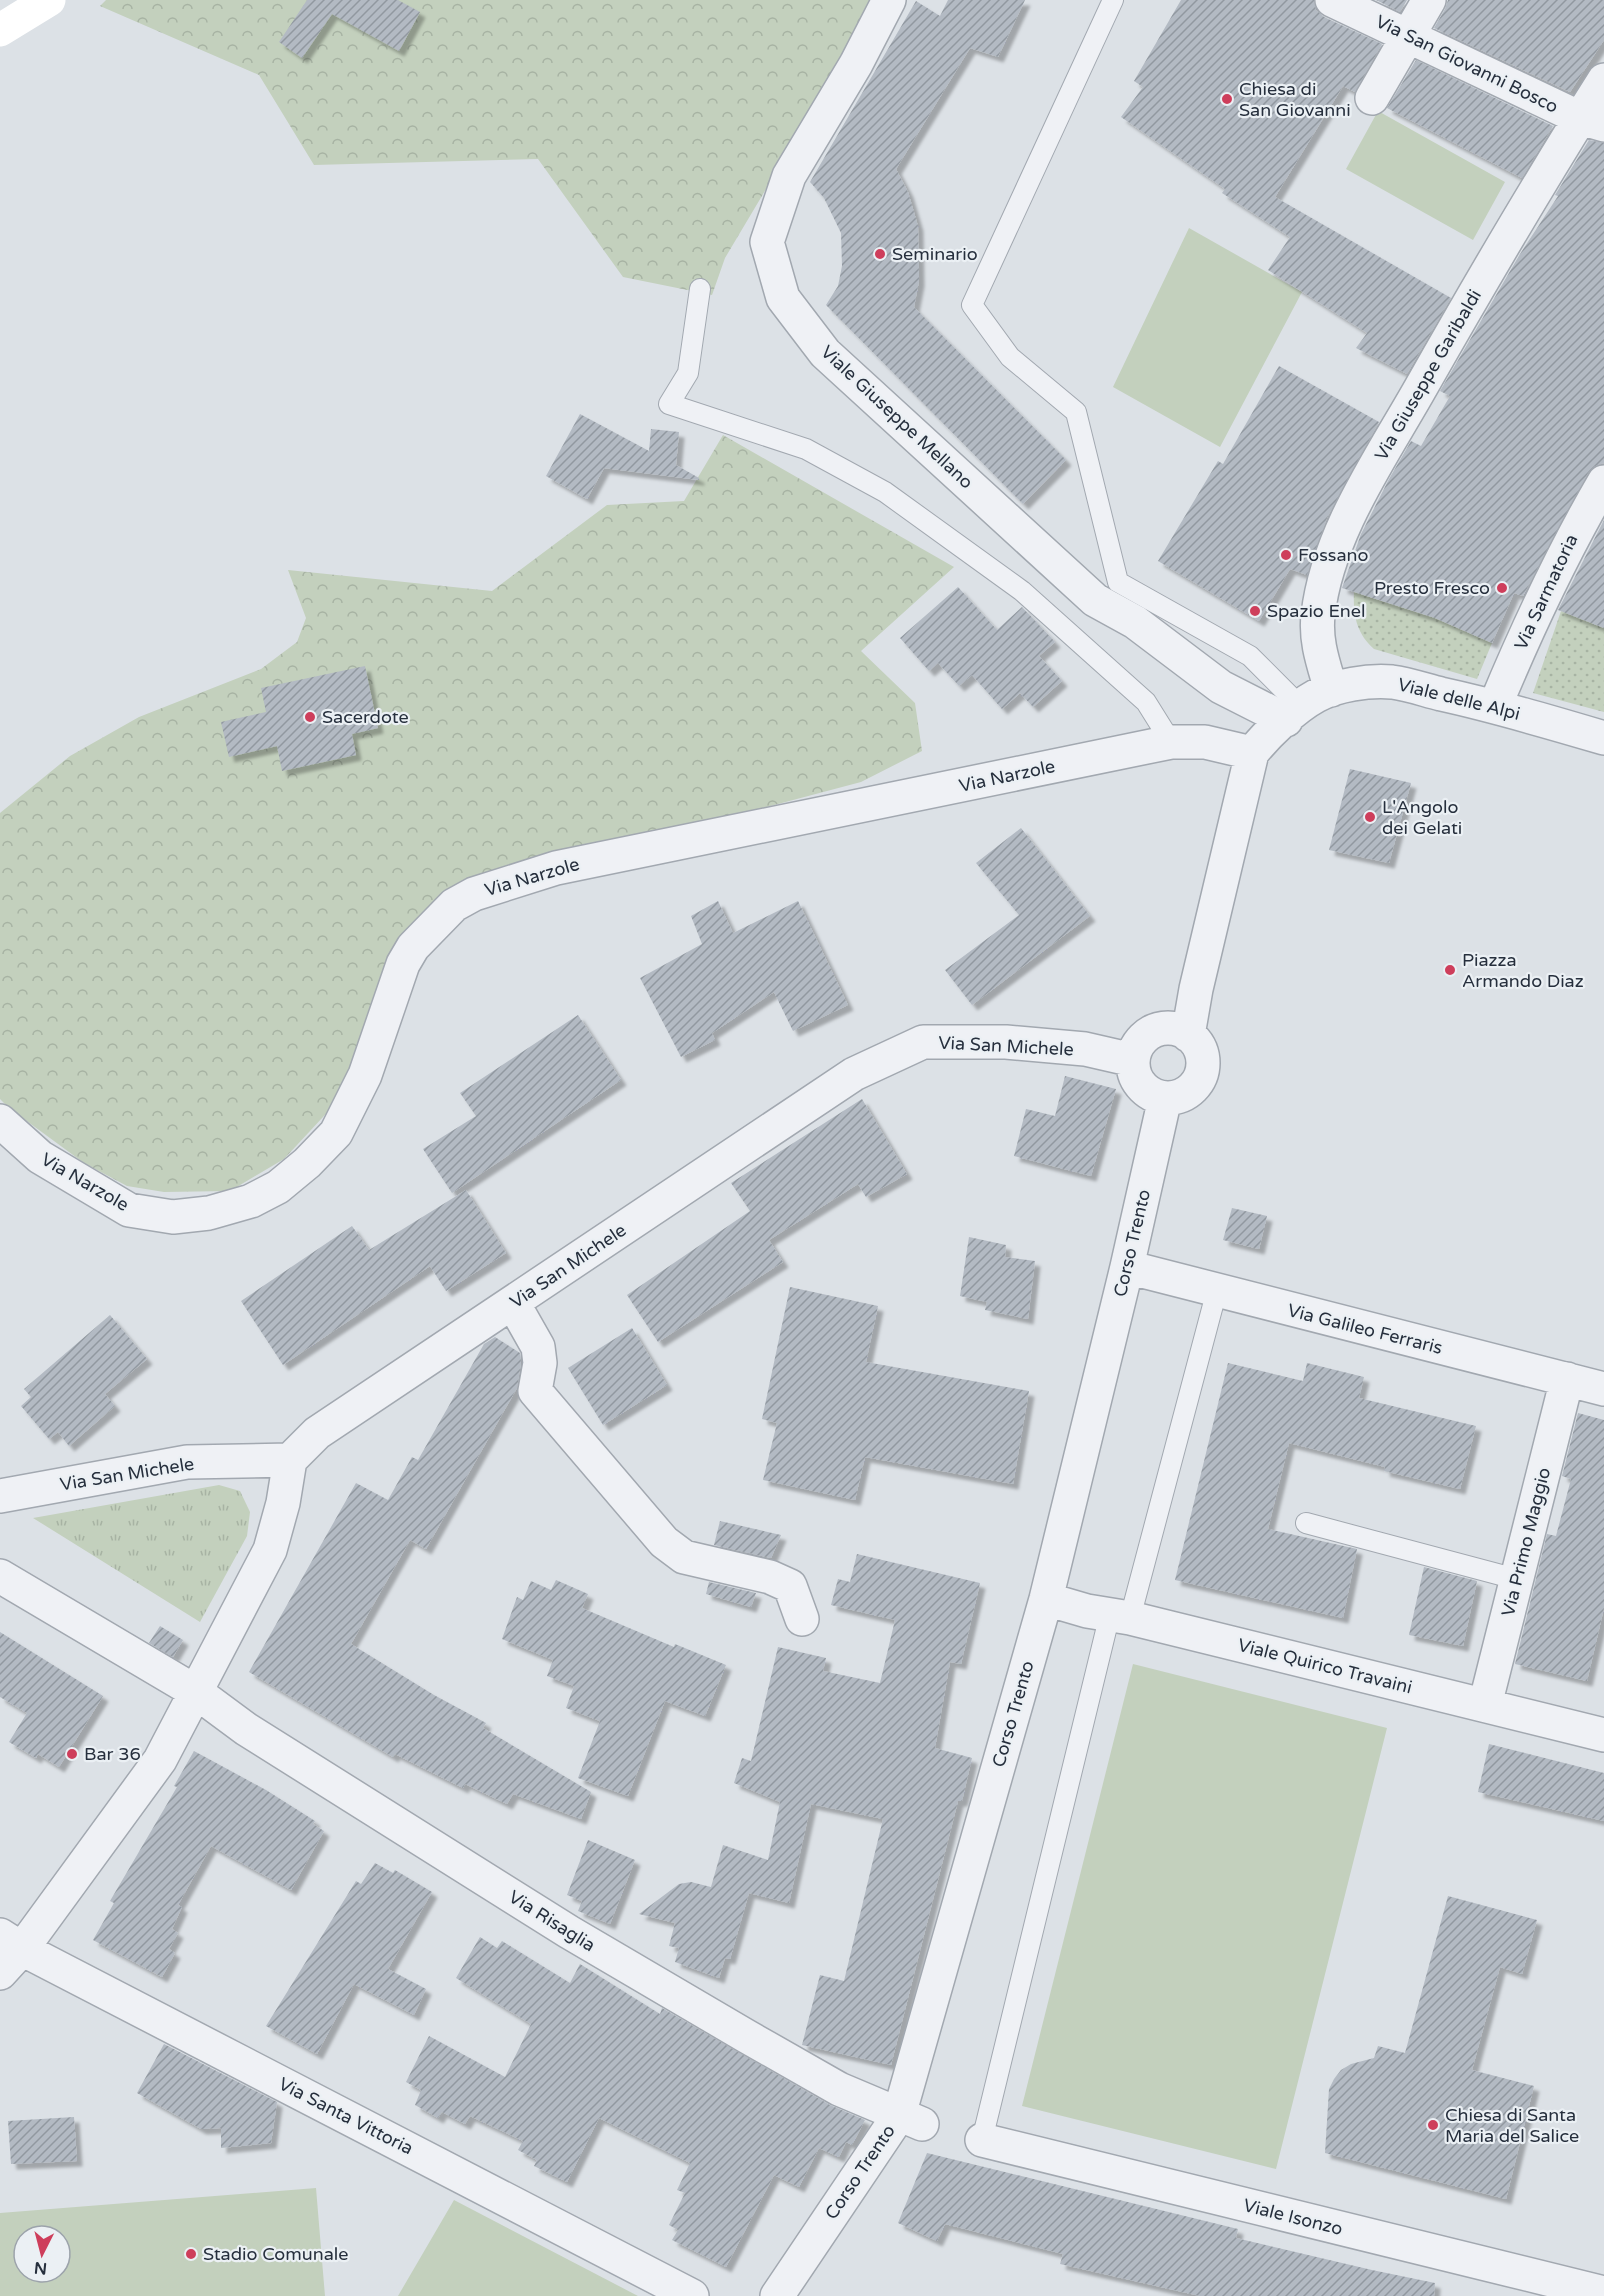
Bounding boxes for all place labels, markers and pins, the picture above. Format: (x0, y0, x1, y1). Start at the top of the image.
place label: Chiesa di San Giovanni (1239, 78, 1351, 121)
marker: Chiesa di San Giovanni (1220, 92, 1234, 106)
place label: Seminario (892, 243, 978, 265)
marker: Seminario (873, 247, 887, 261)
place label: Fossano (1298, 544, 1369, 566)
marker: Fossano (1279, 548, 1293, 562)
place label: Presto Fresco (1374, 577, 1490, 599)
marker: Presto Fresco (1495, 581, 1509, 595)
place label: Spazio Enel (1267, 600, 1365, 622)
marker: Spazio Enel (1248, 604, 1262, 618)
place label: Sacerdote (322, 706, 409, 728)
marker: Sacerdote (303, 710, 317, 724)
place label: L'Angolo dei Gelati (1382, 796, 1462, 839)
marker: L'Angolo dei Gelati (1363, 810, 1377, 824)
place label: Piazza Armando Diaz (1462, 949, 1584, 992)
marker: Piazza Armando Diaz (1443, 963, 1457, 977)
place label: Bar 36 (84, 1743, 141, 1765)
marker: Bar 36 (65, 1747, 79, 1761)
place label: Chiesa di Santa Maria del Salice (1445, 2104, 1579, 2147)
marker: Chiesa di Santa Maria del Salice (1426, 2118, 1440, 2132)
place label: Stadio Comunale (203, 2243, 348, 2265)
marker: Stadio Comunale (184, 2247, 198, 2261)

